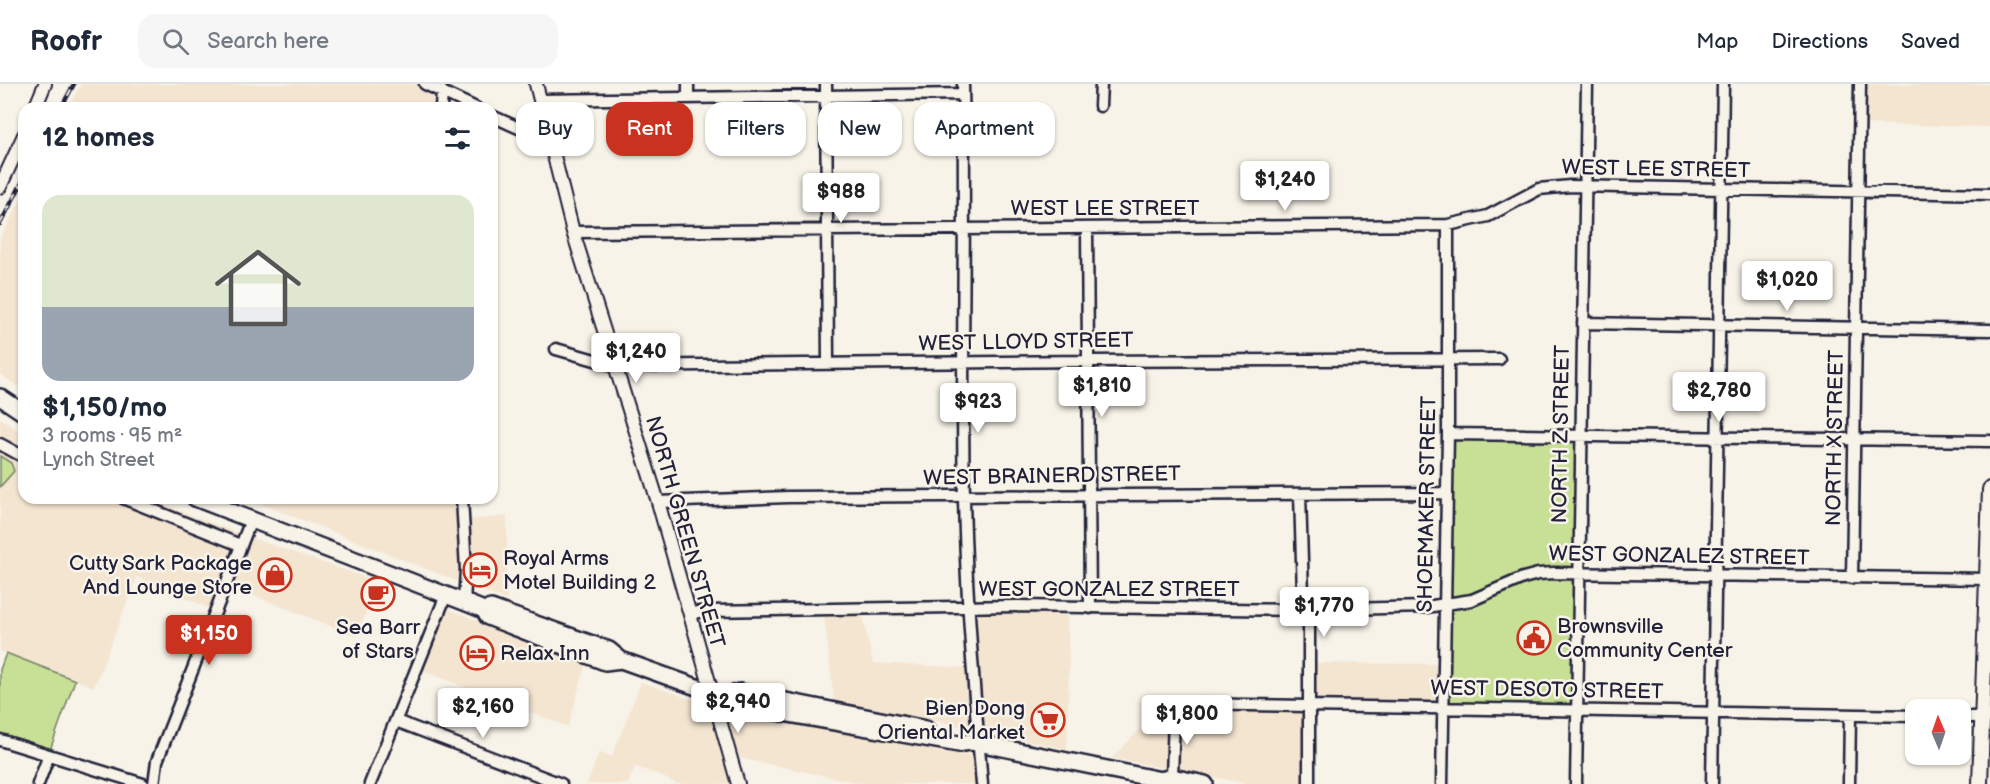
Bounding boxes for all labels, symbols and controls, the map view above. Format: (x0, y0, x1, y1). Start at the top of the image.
search box (138, 14, 558, 68)
text: Roofr (30, 25, 102, 58)
icon: search (159, 25, 192, 58)
text: Search here (207, 28, 329, 55)
text: Map (1696, 29, 1739, 54)
text: Directions (1772, 29, 1868, 54)
text: Saved (1901, 29, 1960, 54)
chip: Buy (516, 102, 594, 156)
chip: Rent (606, 102, 693, 156)
chip: Filters (705, 102, 806, 156)
chip: New (818, 102, 902, 156)
chip: Apartment (914, 102, 1055, 156)
icon: filters (441, 122, 474, 155)
text: 12 homes (42, 123, 154, 154)
street label: WEST LEE STREET (1561, 155, 1751, 183)
pin: $1,240 (1236, 161, 1334, 212)
text: $1,240 (1254, 168, 1316, 192)
pin: $988 (805, 173, 877, 224)
text: $988 (817, 180, 865, 204)
street label: WEST LEE STREET (1011, 196, 1200, 221)
icon: home (204, 234, 312, 342)
pin: $1,020 (1738, 261, 1836, 312)
text: $1,020 (1756, 268, 1818, 292)
street label: WEST LLOYD STREET (918, 328, 1134, 356)
pin: $1,240 (587, 333, 685, 384)
text: $1,240 (605, 340, 667, 364)
street label: NORTH Z STREET (1547, 344, 1575, 524)
street label: NORTH X STREET (1821, 349, 1849, 526)
pin: $1,810 (1053, 367, 1151, 418)
pin: $2,780 (1670, 372, 1768, 423)
text: $1,810 (1073, 374, 1131, 398)
text: $2,780 (1686, 379, 1752, 403)
pin: $923 (942, 383, 1014, 434)
text: $923 (954, 390, 1002, 414)
text: $1,150/mo (42, 393, 167, 424)
street label: SHOEMAKER STREET (1413, 395, 1441, 612)
street label: NORTH GREEN STREET (640, 413, 730, 651)
text: 3 rooms · 95 m² (42, 424, 182, 448)
text: Lynch Street (42, 448, 155, 472)
street label: WEST BRAINERD STREET (923, 461, 1181, 491)
street label: WEST GONZALEZ STREET (1548, 541, 1810, 571)
place label: Royal Arms Motel Building 2 (503, 546, 657, 595)
place label: Cutty Sark Package And Lounge Store (69, 551, 252, 600)
hotel icon: Royal Arms Motel Building 2 (462, 552, 498, 588)
shop icon: Cutty Sark Package And Lounge Store (257, 557, 293, 593)
cafe icon: Sea Barr of Stars (360, 576, 396, 612)
street label: WEST GONZALEZ STREET (978, 577, 1240, 602)
pin: $1,770 (1275, 587, 1373, 638)
text: $1,770 (1294, 594, 1354, 618)
place label: Brownsville Community Center (1557, 614, 1733, 663)
pin: $1,150 (160, 615, 258, 666)
place label: Sea Barr of Stars (336, 615, 420, 664)
public building icon: Brownsville Community Center (1516, 620, 1552, 656)
text: $1,150 (180, 622, 238, 646)
hotel icon: Relax Inn (459, 635, 495, 671)
place label: Relax Inn (500, 641, 590, 666)
street label: WEST DESOTO STREET (1430, 675, 1664, 705)
pin: $2,940 (689, 683, 787, 734)
pin: $2,160 (434, 688, 532, 739)
text: $2,940 (705, 690, 771, 714)
text: $2,160 (452, 695, 514, 719)
pin: $1,800 (1138, 695, 1236, 746)
place label: Bien Dong Oriental Market (878, 696, 1026, 745)
north arrow (1905, 699, 1971, 765)
map controls (1905, 699, 1971, 765)
supermarket icon: Bien Dong Oriental Market (1030, 702, 1066, 738)
text: $1,800 (1156, 702, 1218, 726)

